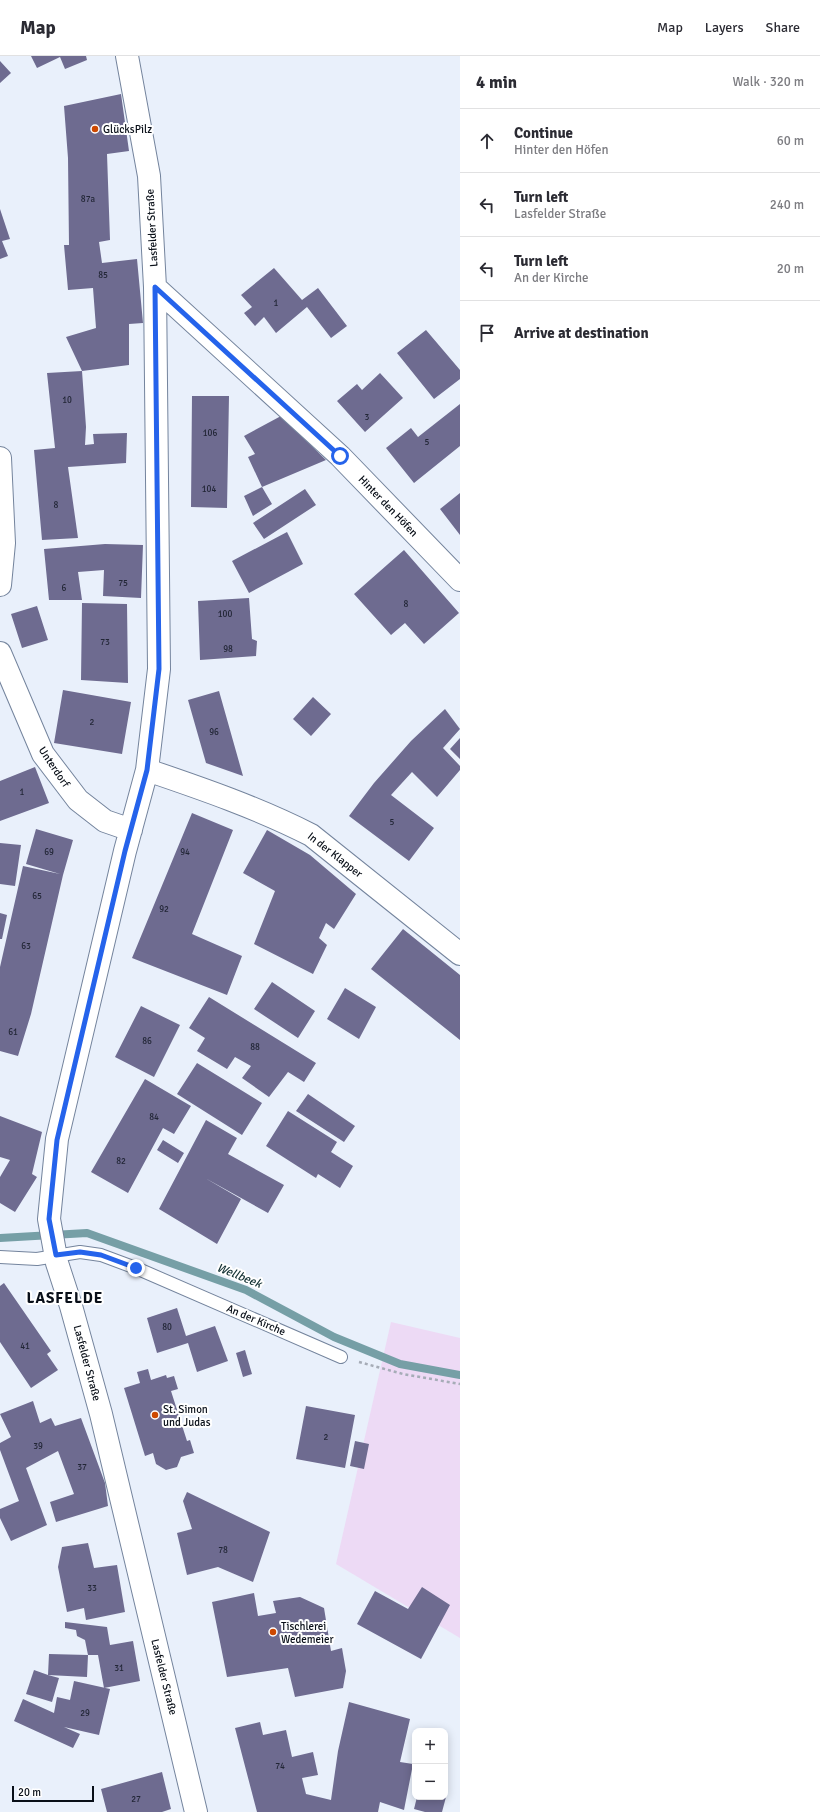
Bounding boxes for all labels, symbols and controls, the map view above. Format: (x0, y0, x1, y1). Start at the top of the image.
text: Map (20, 16, 56, 40)
text: Map (657, 19, 683, 36)
text: Layers (705, 19, 744, 36)
text: Share (766, 19, 800, 36)
text: 4 min (476, 72, 517, 93)
text: Walk · 320 m (733, 74, 804, 90)
place label: GlücksPilz (103, 123, 152, 136)
marker: GlücksPilz (90, 124, 100, 134)
text: Continue (514, 124, 573, 142)
icon: ahead (476, 130, 498, 152)
text: 60 m (777, 133, 804, 149)
text: Hinter den Höfen (514, 142, 609, 158)
text: Turn left (514, 188, 568, 206)
street label: Lasfelder Straße (143, 189, 161, 267)
house number: 87a (81, 194, 96, 205)
icon: left (476, 194, 498, 216)
text: 240 m (770, 197, 804, 213)
text: Lasfelder Straße (514, 206, 606, 222)
text: Turn left (514, 252, 568, 270)
icon: left (476, 258, 498, 280)
text: 20 m (777, 261, 804, 277)
house number: 85 (98, 270, 108, 281)
text: An der Kirche (514, 270, 588, 286)
house number: 1 (274, 298, 279, 309)
icon: arrive (476, 322, 498, 344)
text: Arrive at destination (514, 324, 649, 342)
house number: 10 (62, 395, 72, 406)
house number: 3 (365, 412, 370, 423)
house number: 106 (203, 428, 217, 439)
house number: 5 (425, 437, 430, 448)
route start (331, 447, 349, 465)
street label: Hinter den Höfen (356, 473, 420, 539)
house number: 104 (202, 484, 216, 495)
house number: 8 (54, 500, 59, 511)
house number: 75 (118, 578, 128, 589)
house number: 6 (62, 583, 67, 594)
house number: 8 (404, 599, 409, 610)
house number: 100 (218, 609, 232, 620)
house number: 73 (100, 637, 110, 648)
house number: 98 (223, 644, 233, 655)
house number: 2 (90, 717, 95, 728)
house number: 96 (209, 727, 219, 738)
street label: Unterdorf (36, 744, 73, 791)
house number: 1 (20, 787, 25, 798)
house number: 5 (390, 817, 395, 828)
street label: In der Klapper (305, 830, 365, 880)
house number: 69 (44, 847, 54, 858)
house number: 94 (180, 847, 190, 858)
house number: 65 (32, 891, 42, 902)
house number: 92 (159, 904, 169, 915)
house number: 63 (21, 941, 31, 952)
house number: 61 (8, 1027, 18, 1038)
house number: 86 (142, 1036, 152, 1047)
house number: 88 (250, 1042, 260, 1053)
house number: 84 (149, 1112, 159, 1123)
house number: 82 (116, 1156, 126, 1167)
route end (127, 1259, 145, 1277)
water label: Wellbeek (214, 1260, 265, 1292)
district label: LASFELDE (27, 1289, 103, 1307)
street label: An der Kirche (224, 1302, 288, 1338)
house number: 80 (162, 1322, 172, 1333)
street label: Lasfelder Straße (71, 1324, 103, 1402)
house number: 41 (20, 1341, 30, 1352)
place label: St. Simon und Judas (163, 1403, 211, 1429)
marker: St. Simon und Judas (150, 1410, 160, 1420)
house number: 2 (324, 1432, 329, 1443)
house number: 39 (33, 1441, 43, 1452)
house number: 37 (77, 1462, 87, 1473)
house number: 78 (218, 1545, 228, 1556)
house number: 33 (87, 1583, 97, 1594)
place label: Tischlerei Wedemeier (281, 1620, 334, 1646)
marker: Tischlerei Wedemeier (268, 1627, 278, 1637)
street label: Lasfelder Straße (148, 1638, 180, 1716)
house number: 31 (114, 1663, 124, 1674)
house number: 29 (80, 1708, 90, 1719)
map controls (412, 1728, 448, 1800)
button: + (412, 1728, 448, 1764)
house number: 74 (275, 1761, 285, 1772)
button: − (412, 1764, 448, 1800)
scale bar (12, 1784, 94, 1803)
text: 20 m (18, 1786, 41, 1799)
house number: 27 (131, 1794, 141, 1805)

